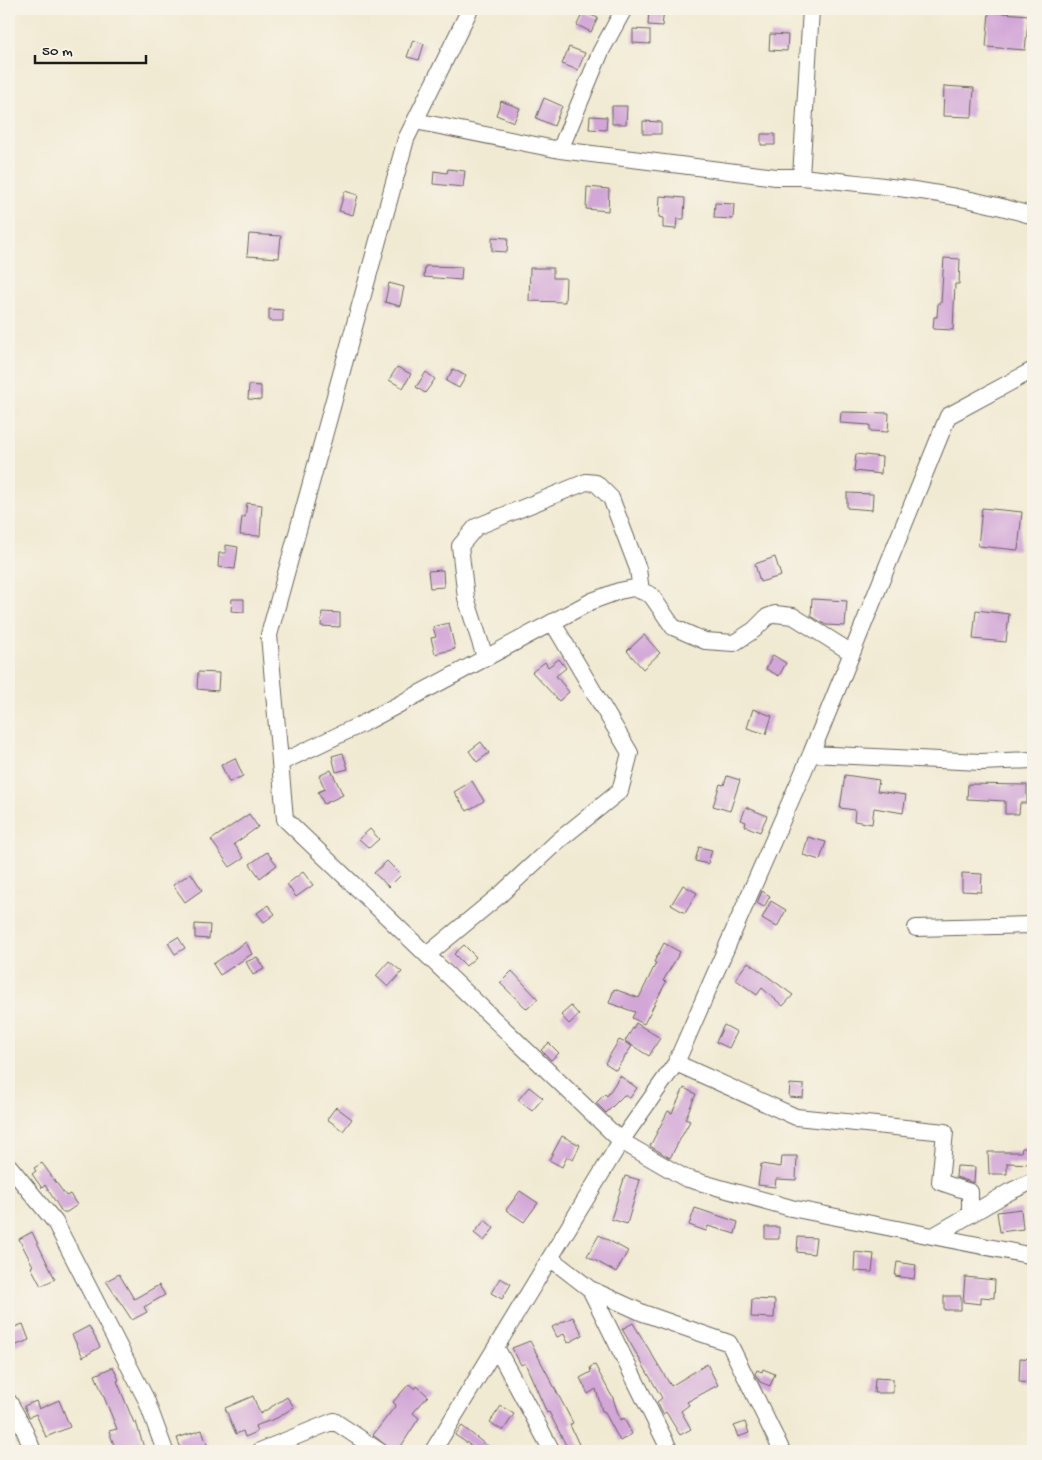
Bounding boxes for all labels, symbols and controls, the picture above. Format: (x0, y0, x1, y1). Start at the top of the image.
scale bar (35, 32, 146, 64)
text: 50 m (42, 43, 73, 61)

